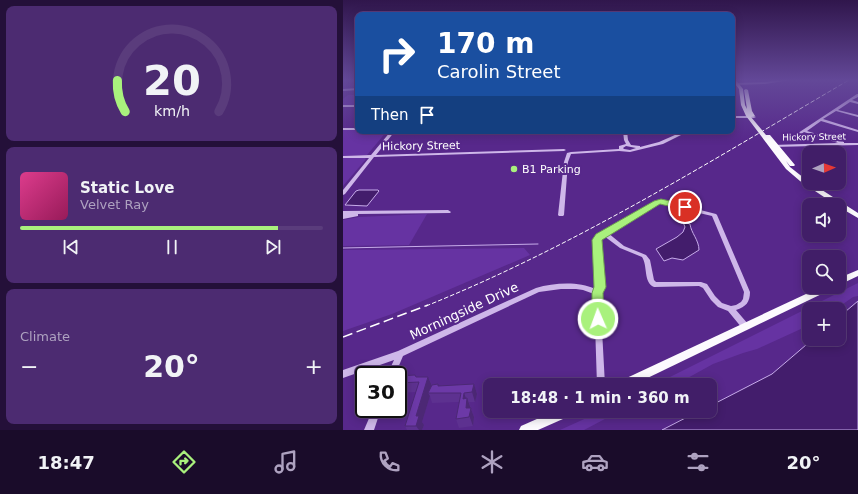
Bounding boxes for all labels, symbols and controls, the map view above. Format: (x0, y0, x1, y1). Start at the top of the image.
text: 170 m (437, 27, 534, 60)
icon: right (371, 28, 423, 80)
text: 20 (143, 55, 200, 104)
text: Carolin Street (437, 61, 560, 82)
text: km/h (153, 102, 190, 118)
icon: arrive (416, 104, 438, 126)
text: Then (371, 106, 408, 124)
street label: Hickory Street (782, 131, 846, 143)
street label: Hickory Street (382, 139, 461, 153)
north arrow (802, 146, 846, 190)
map controls (802, 146, 846, 346)
place label: B1 Parking (522, 163, 581, 176)
marker: B1 Parking (509, 164, 519, 174)
text: Static Love (80, 179, 174, 197)
pin (668, 190, 702, 224)
icon: arrive (674, 196, 696, 218)
text: Velvet Ray (80, 197, 149, 212)
button: sound (802, 198, 846, 242)
icon: previous (60, 236, 82, 258)
icon: pause (161, 236, 183, 258)
icon: next (262, 236, 284, 258)
button: search (802, 250, 846, 294)
street label: Morningside Drive (407, 279, 521, 343)
position arrow (577, 298, 619, 340)
button: + (802, 302, 846, 346)
text: Climate (20, 329, 70, 344)
text: 20° (143, 349, 200, 384)
text: − (20, 354, 38, 379)
text: + (305, 354, 323, 379)
speed limit sign: 30 (355, 366, 407, 418)
text: 18:48 · 1 min · 360 m (510, 389, 690, 407)
icon: directions (170, 448, 198, 476)
icon: music (272, 448, 300, 476)
icon: phone (375, 448, 403, 476)
icon: climate (478, 448, 506, 476)
icon: car (581, 448, 609, 476)
icon: filters (684, 448, 712, 476)
text: 18:47 (37, 452, 95, 473)
text: 20° (787, 452, 821, 473)

